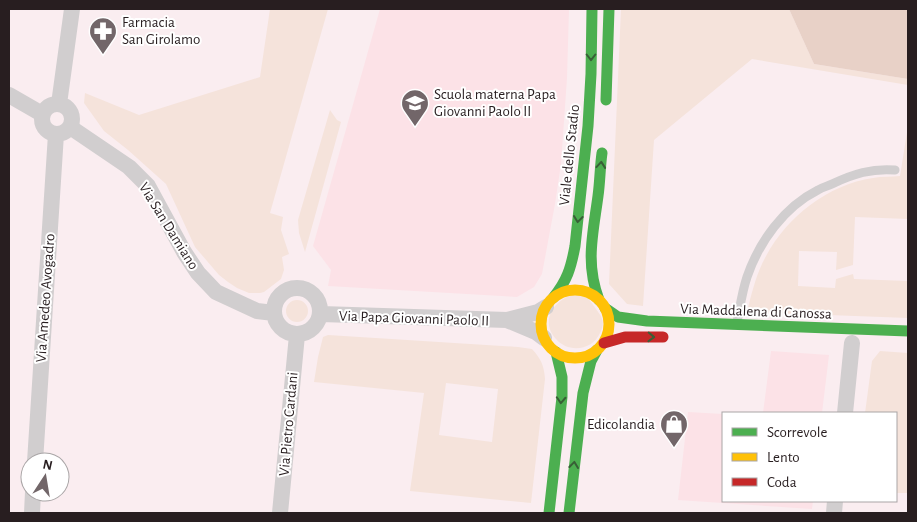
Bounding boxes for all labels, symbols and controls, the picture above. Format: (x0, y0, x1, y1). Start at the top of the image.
place label: Farmacia San Girolamo (122, 15, 200, 47)
pharmacy icon: Farmacia San Girolamo (88, 16, 118, 55)
one-way arrow (586, 54, 596, 62)
place label: Scuola materna Papa Giovanni Paolo II (434, 87, 556, 119)
school or university icon: Scuola materna Papa Giovanni Paolo II (400, 88, 430, 127)
street label: Viale dello Stadio (557, 104, 582, 206)
one-way arrow (595, 161, 606, 169)
street label: Via San Damiano (136, 180, 201, 272)
one-way arrow (573, 216, 584, 224)
street label: Via Amedeo Avogadro (34, 233, 57, 363)
street label: Via Maddalena di Canossa (680, 301, 832, 322)
street label: Via Papa Giovanni Paolo II (339, 308, 489, 329)
one-way arrow (648, 332, 656, 342)
street label: Via Pietro Cardani (276, 371, 301, 477)
one-way arrow (556, 396, 566, 404)
shop icon: Edicolandia (659, 409, 689, 448)
legend (722, 412, 897, 502)
place label: Edicolandia (587, 417, 655, 432)
text: Scorrevole (767, 425, 828, 440)
text: Lento (767, 450, 800, 465)
north arrow (20, 452, 70, 502)
text: N (41, 457, 54, 473)
one-way arrow (568, 460, 579, 468)
text: Coda (767, 475, 797, 490)

